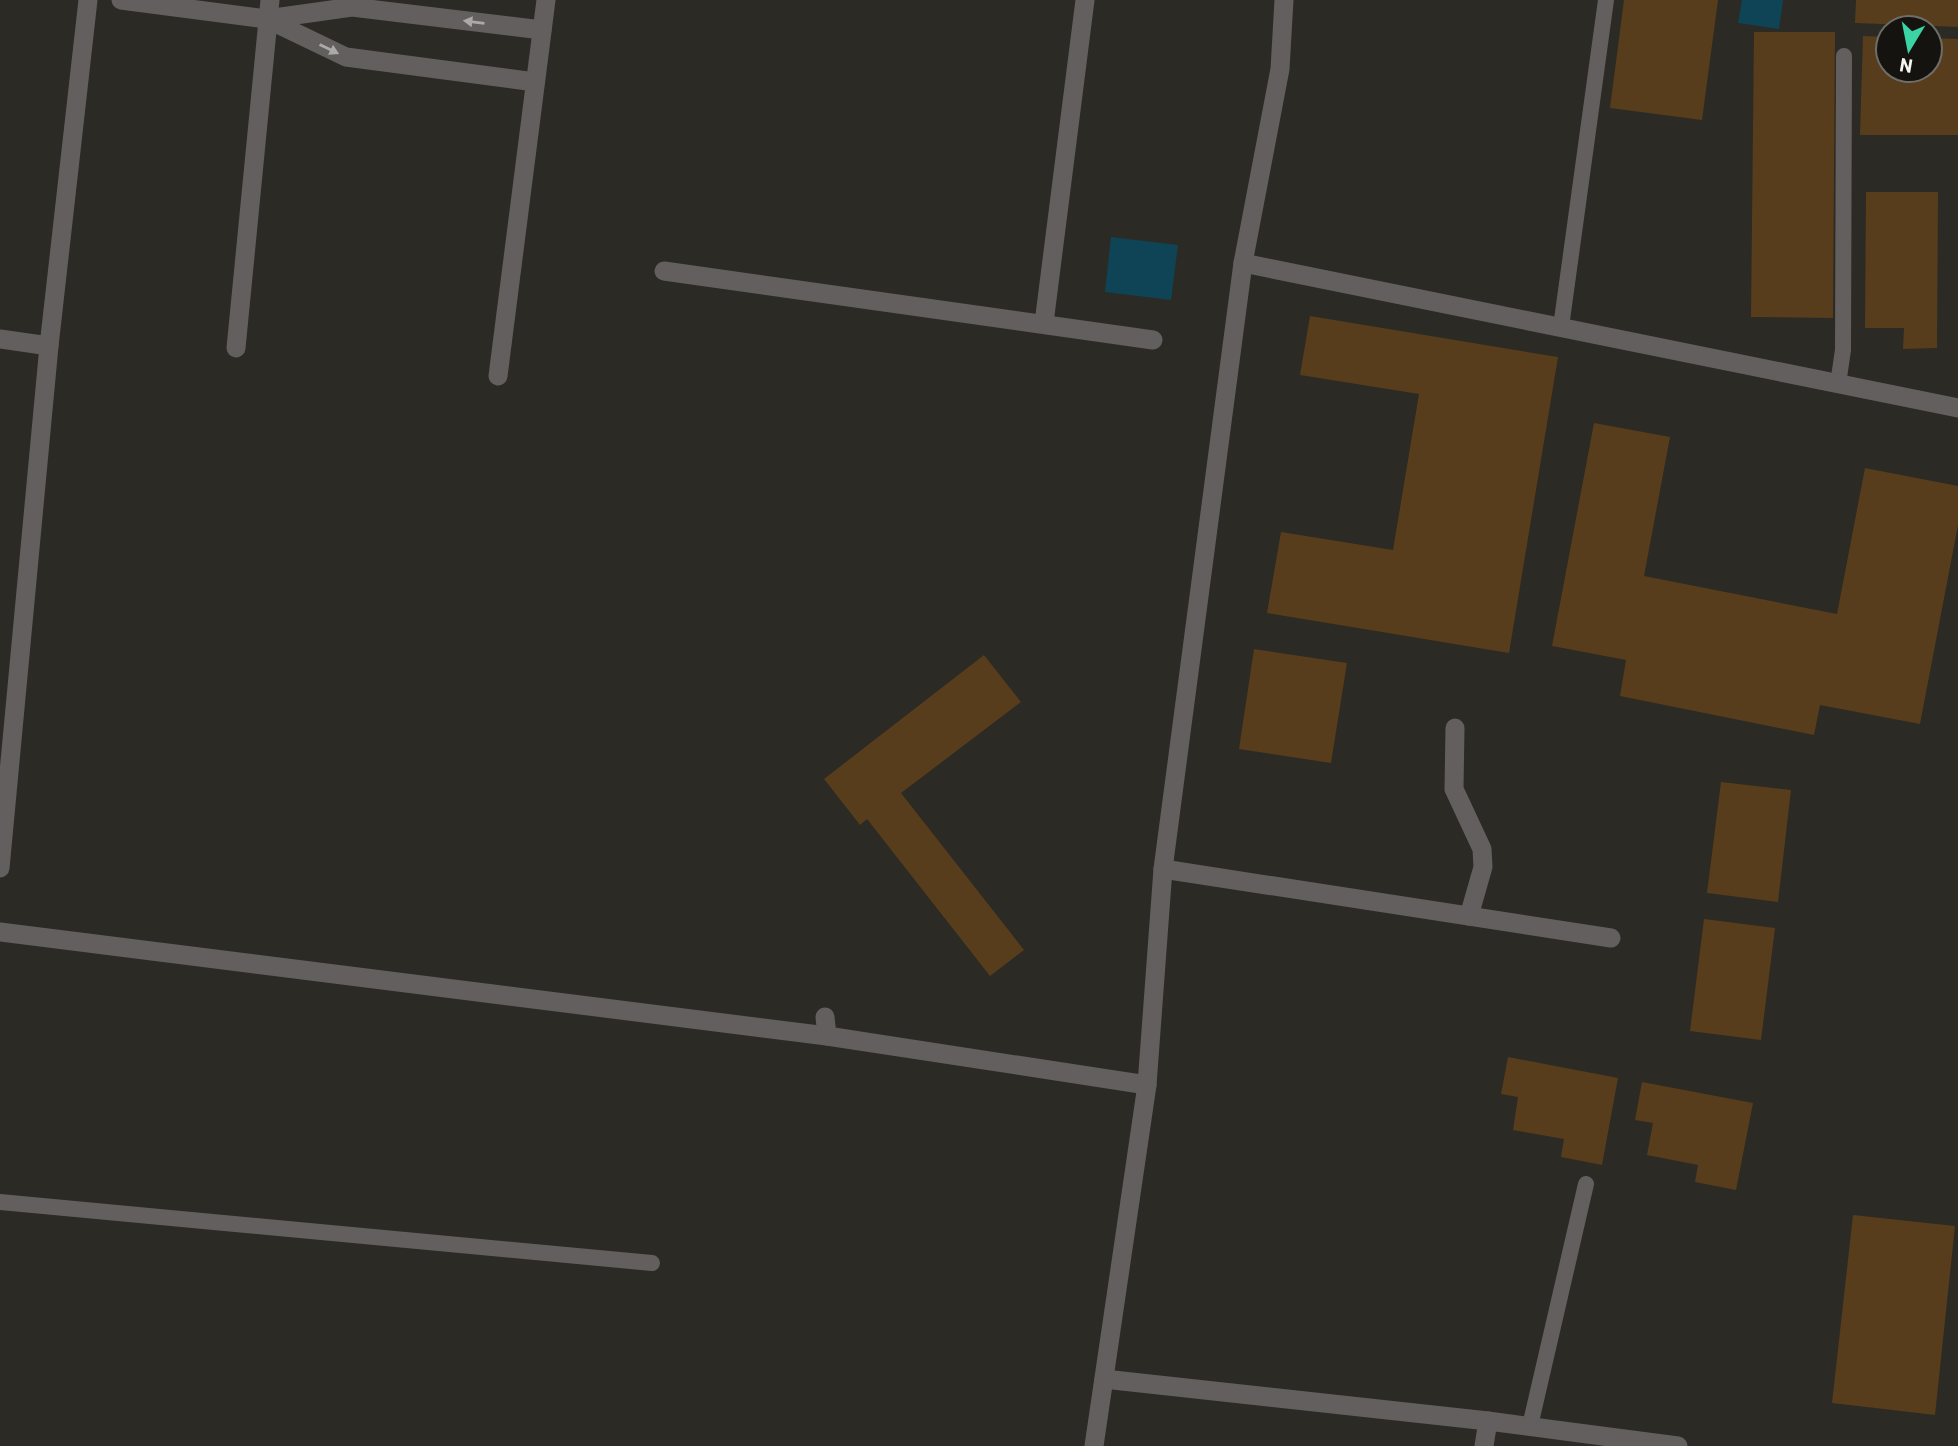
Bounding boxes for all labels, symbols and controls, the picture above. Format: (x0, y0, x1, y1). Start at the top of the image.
north arrow (1874, 14, 1944, 84)
one-way arrow (463, 17, 485, 28)
one-way arrow (319, 43, 339, 55)
text: N (1898, 54, 1914, 79)

